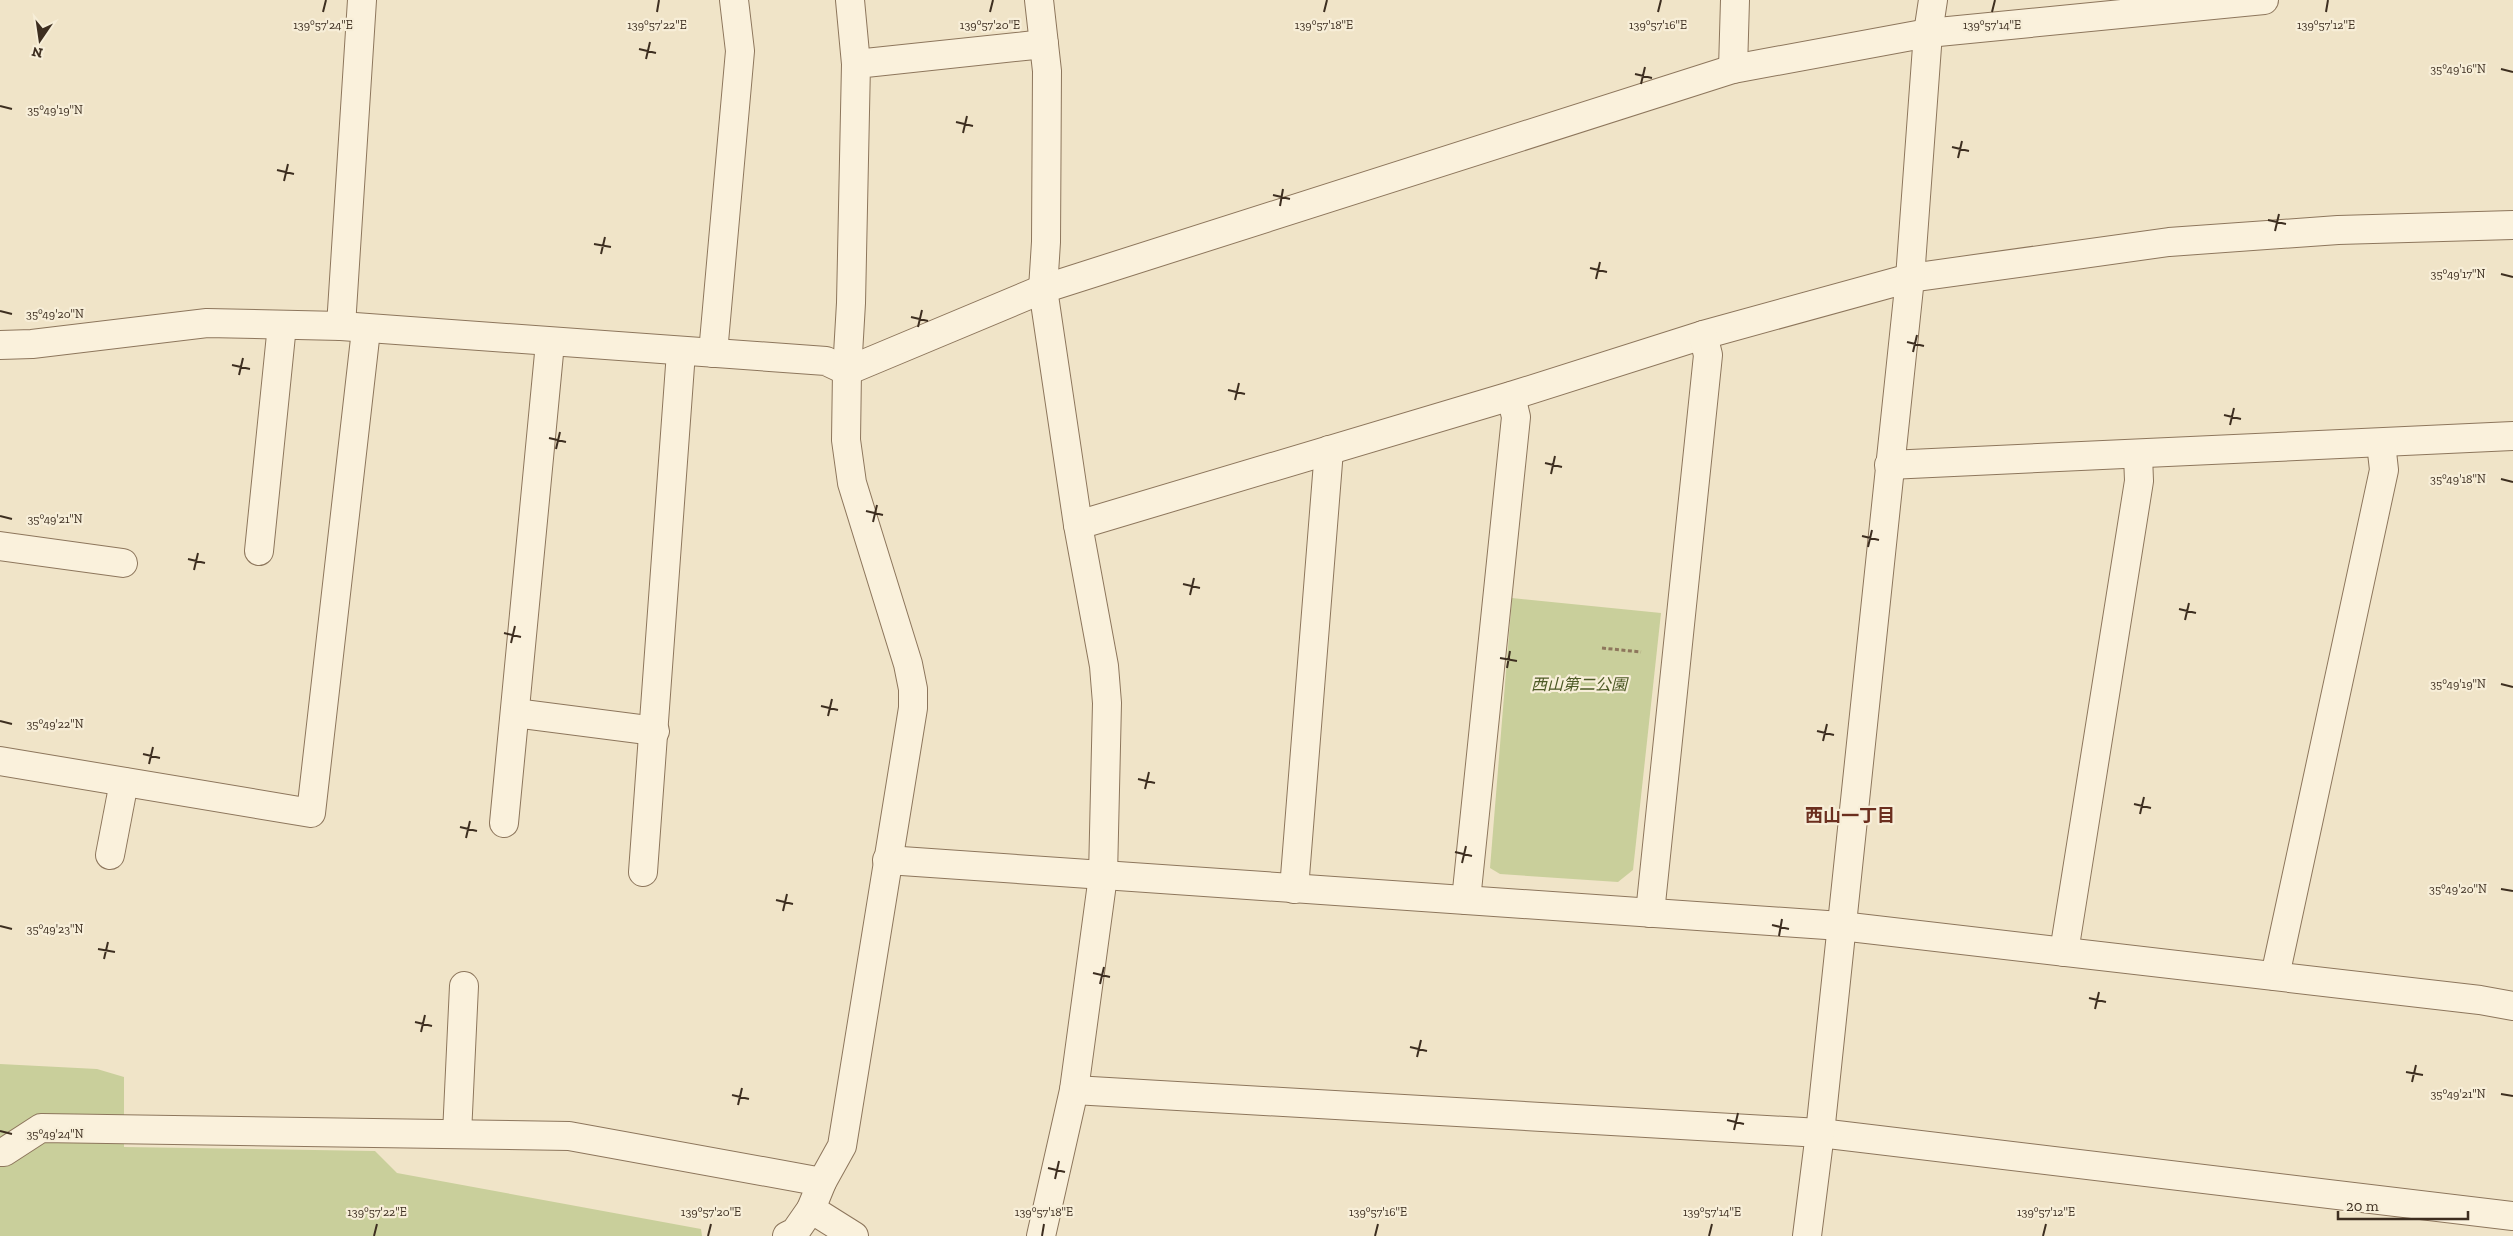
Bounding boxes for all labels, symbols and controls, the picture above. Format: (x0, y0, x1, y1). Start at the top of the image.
north arrow (15, 15, 65, 65)
text: 139°57'24"E (293, 18, 353, 32)
text: 139°57'22"E (627, 18, 687, 32)
text: 139°57'20"E (960, 18, 1020, 32)
text: 139°57'18"E (1295, 18, 1353, 32)
text: 139°57'16"E (1629, 18, 1687, 32)
text: 139°57'14"E (1963, 18, 2021, 32)
text: 139°57'12"E (2297, 18, 2355, 32)
text: N (30, 43, 44, 62)
text: 35°49'16"N (2430, 62, 2486, 76)
text: 35°49'19"N (27, 103, 83, 117)
text: 35°49'17"N (2431, 267, 2486, 281)
text: 35°49'20"N (26, 307, 84, 321)
text: 35°49'18"N (2430, 472, 2486, 486)
text: 35°49'21"N (27, 512, 83, 526)
park label: 西山第二公園 (1531, 675, 1629, 694)
text: 35°49'19"N (2430, 677, 2486, 691)
text: 35°49'22"N (26, 717, 84, 731)
district label: 西山一丁目 (1805, 805, 1895, 827)
text: 35°49'20"N (2429, 882, 2487, 896)
text: 35°49'23"N (27, 922, 84, 936)
text: 35°49'21"N (2430, 1087, 2486, 1101)
text: 35°49'24"N (26, 1127, 84, 1141)
scale bar (2338, 1188, 2468, 1220)
text: 20 m (2346, 1197, 2379, 1215)
text: 139°57'22"E (347, 1205, 407, 1219)
text: 139°57'20"E (681, 1205, 741, 1219)
text: 139°57'18"E (1015, 1205, 1073, 1219)
text: 139°57'16"E (1349, 1205, 1407, 1219)
text: 139°57'14"E (1683, 1205, 1741, 1219)
text: 139°57'12"E (2017, 1205, 2075, 1219)

